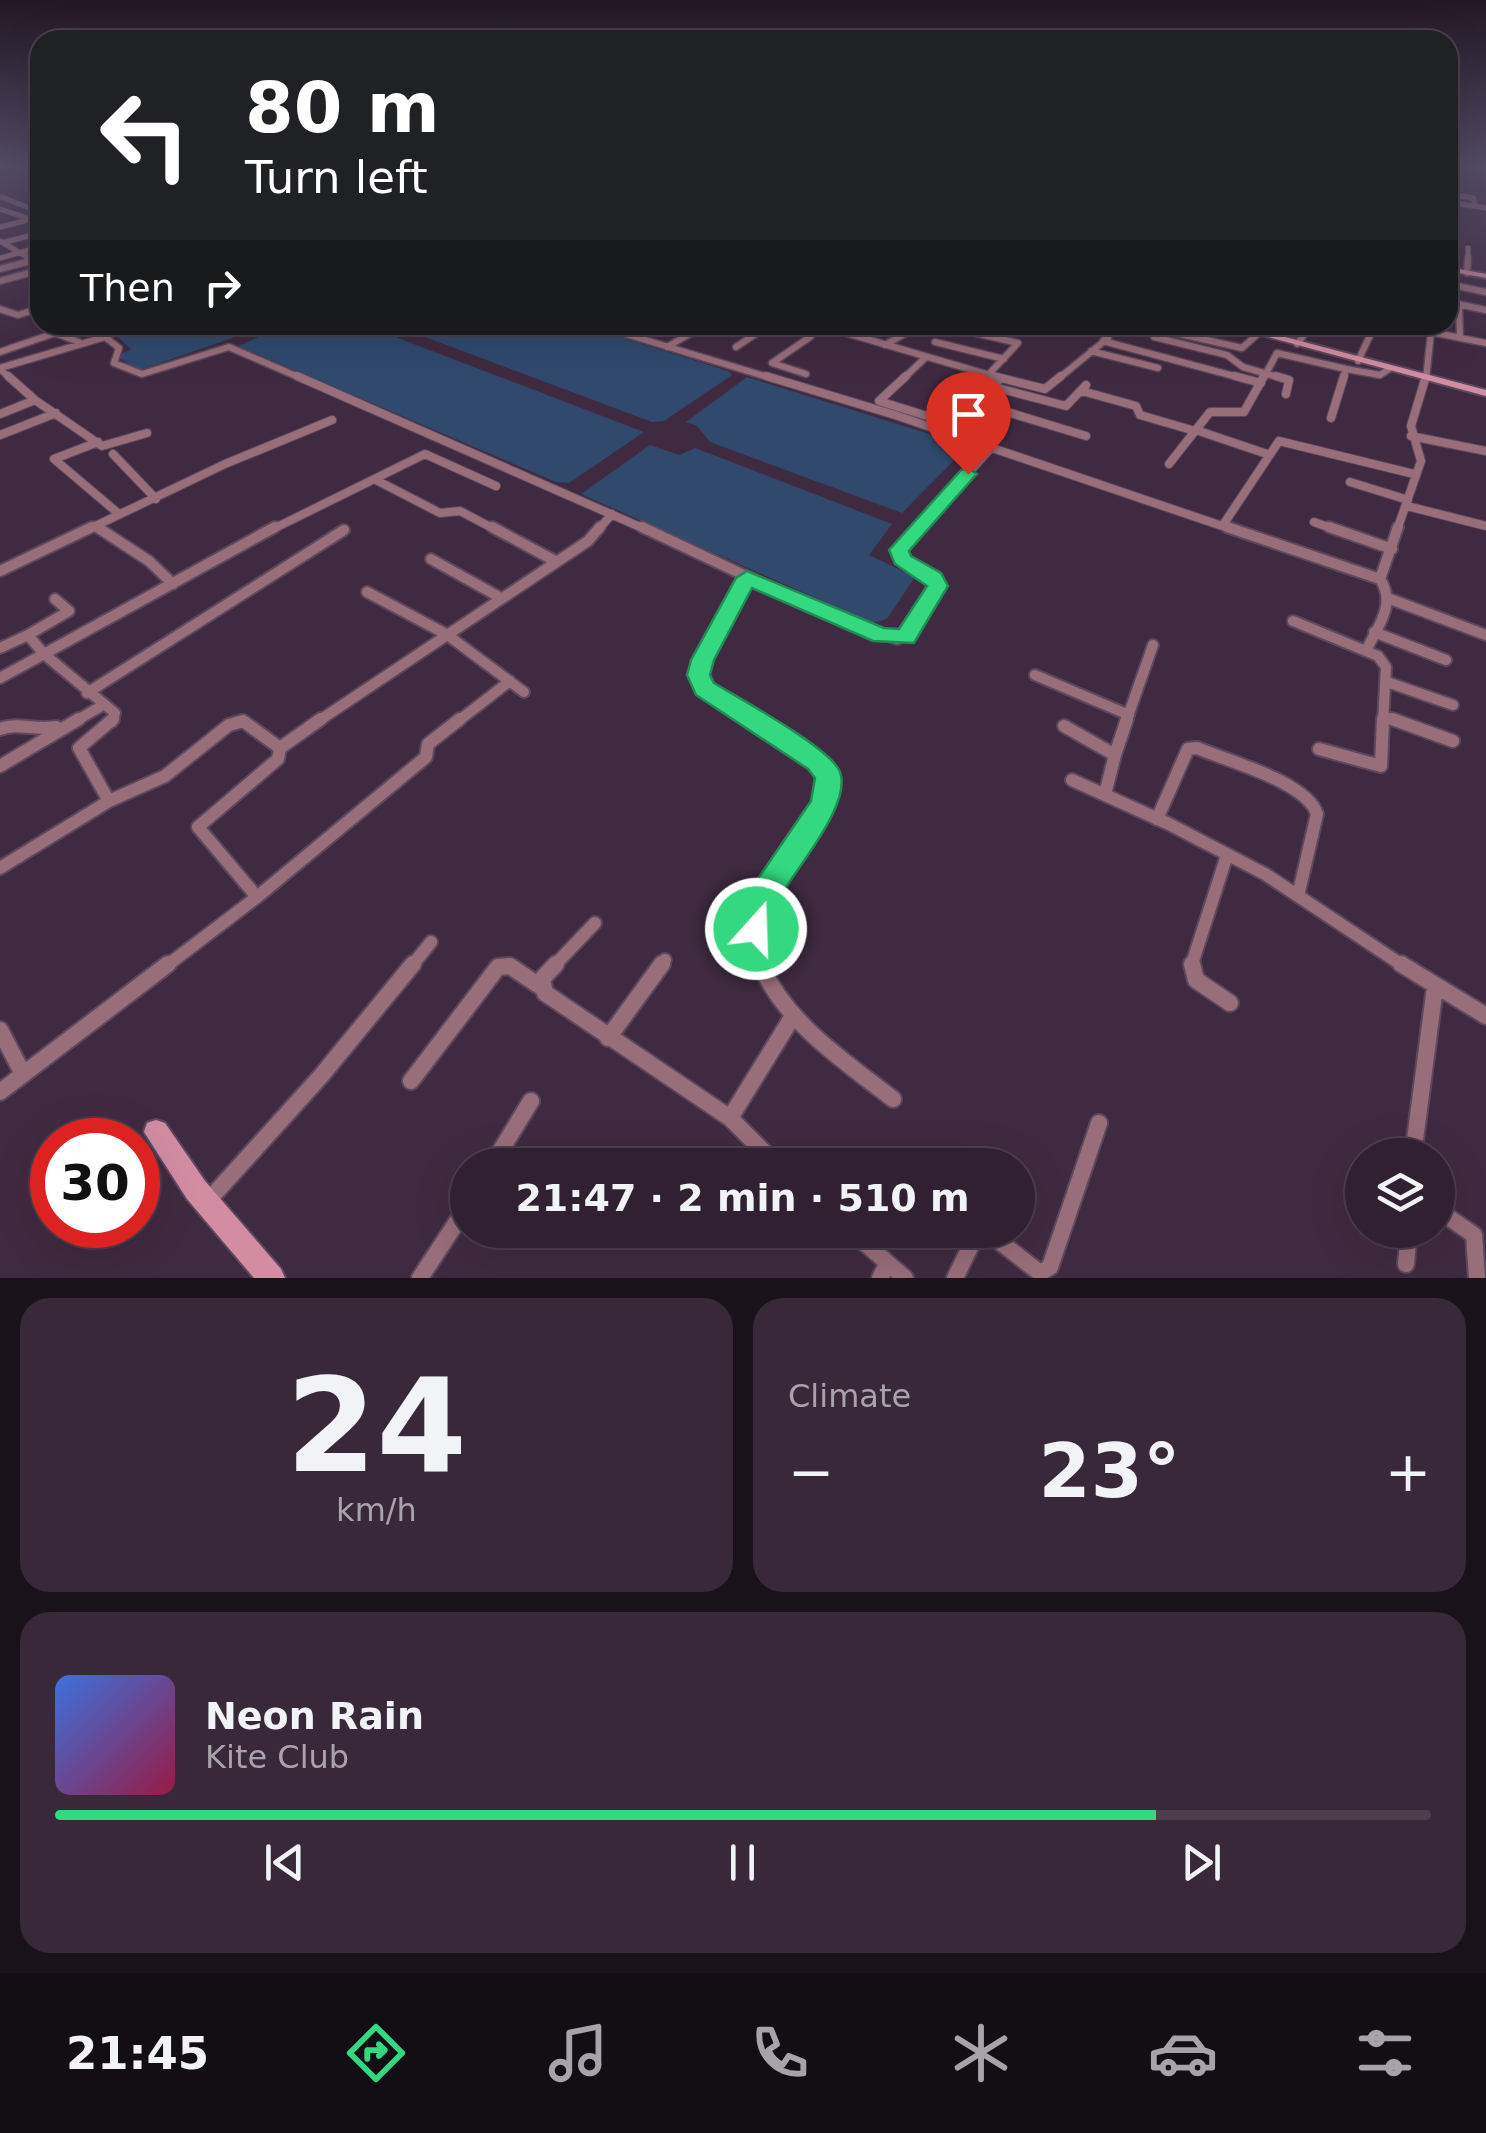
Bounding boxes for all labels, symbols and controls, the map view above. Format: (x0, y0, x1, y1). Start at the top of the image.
text: 80 m (245, 67, 440, 149)
icon: left (80, 70, 210, 200)
text: Turn left (245, 151, 428, 204)
icon: right (195, 260, 250, 315)
text: Then (80, 266, 175, 310)
pin (926, 372, 1011, 475)
icon: arrive (941, 387, 996, 442)
position arrow (704, 877, 808, 981)
speed limit sign: 30 (30, 1118, 160, 1248)
map controls (1345, 1138, 1455, 1248)
button: layers (1345, 1138, 1455, 1248)
text: 21:47 · 2 min · 510 m (515, 1176, 970, 1220)
text: 24 (286, 1350, 467, 1502)
text: Climate (788, 1377, 911, 1415)
text: 23° (1039, 1427, 1180, 1515)
text: − (788, 1440, 834, 1504)
text: + (1385, 1440, 1431, 1504)
text: km/h (336, 1491, 417, 1529)
text: Neon Rain (205, 1694, 424, 1738)
text: Kite Club (205, 1738, 349, 1776)
icon: previous (257, 1835, 312, 1890)
icon: pause (715, 1835, 770, 1890)
icon: next (1174, 1835, 1229, 1890)
icon: directions (341, 2018, 411, 2088)
icon: music (543, 2018, 613, 2088)
icon: phone (745, 2018, 815, 2088)
icon: climate (946, 2018, 1016, 2088)
icon: car (1148, 2018, 1218, 2088)
icon: filters (1350, 2018, 1420, 2088)
text: 21:45 (66, 2027, 209, 2080)

